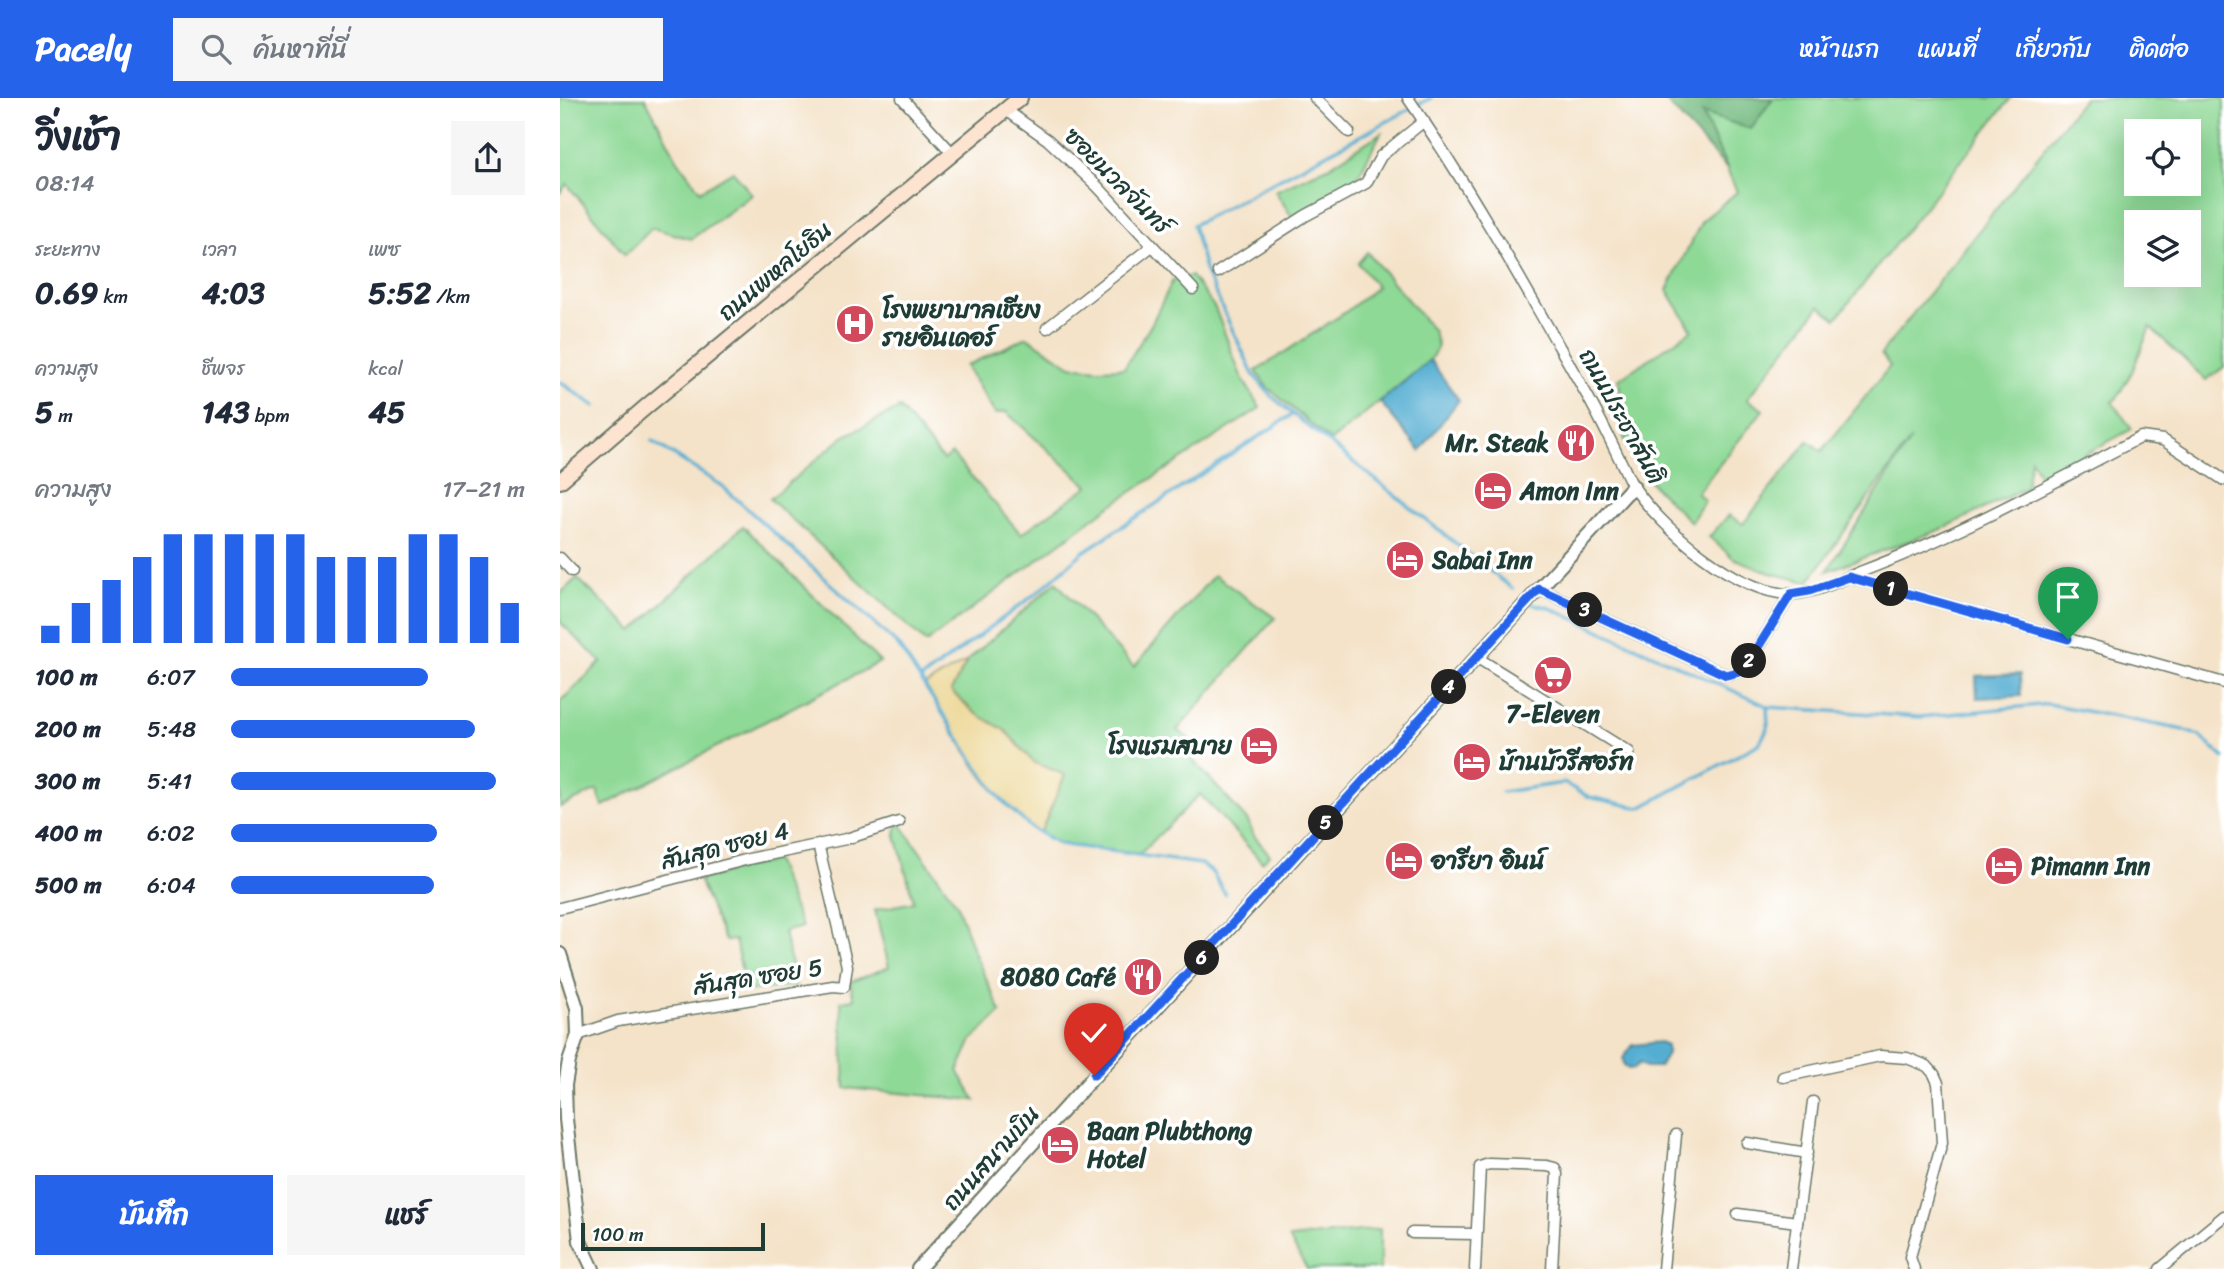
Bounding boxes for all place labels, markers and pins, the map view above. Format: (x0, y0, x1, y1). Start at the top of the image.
place label: โรงพยาบาลเชียง รายอินเดอร์ (881, 289, 1042, 359)
hospital icon: โรงพยาบาลเชียง รายอินเดอร์ (834, 303, 876, 345)
place label: Mr. Steak (1444, 422, 1549, 464)
restaurant icon: Mr. Steak (1555, 422, 1597, 464)
hotel icon: Amon Inn (1472, 470, 1514, 512)
place label: Amon Inn (1519, 470, 1619, 512)
hotel icon: Sabai Inn (1384, 539, 1426, 581)
place label: Sabai Inn (1431, 539, 1533, 581)
pin (2038, 567, 2098, 639)
pin: 1 (1874, 572, 1908, 606)
pin: 3 (1567, 592, 1602, 628)
pin: 2 (1732, 644, 1766, 678)
supermarket icon: 7-Eleven (1532, 654, 1574, 696)
pin: 4 (1432, 670, 1466, 704)
place label: 7-Eleven (1506, 693, 1600, 735)
place label: โรงแรมสบาย (1108, 725, 1233, 767)
hotel icon: โรงแรมสบาย (1238, 725, 1280, 767)
hotel icon: บ้านบัวรีสอร์ท (1451, 741, 1493, 783)
place label: บ้านบัวรีสอร์ท (1498, 741, 1634, 783)
pin: 5 (1308, 806, 1344, 840)
hotel icon: อารียา อินน์ (1383, 840, 1425, 882)
place label: อารียา อินน์ (1430, 840, 1550, 882)
hotel icon: Pimann Inn (1983, 845, 2025, 887)
place label: Pimann Inn (2031, 845, 2150, 887)
pin: 6 (1184, 940, 1220, 976)
place label: 8080 Café (999, 956, 1117, 998)
restaurant icon: 8080 Café (1122, 956, 1164, 998)
pin (1064, 1003, 1124, 1075)
place label: Baan Plubthong Hotel (1087, 1110, 1252, 1180)
hotel icon: Baan Plubthong Hotel (1039, 1124, 1081, 1166)

